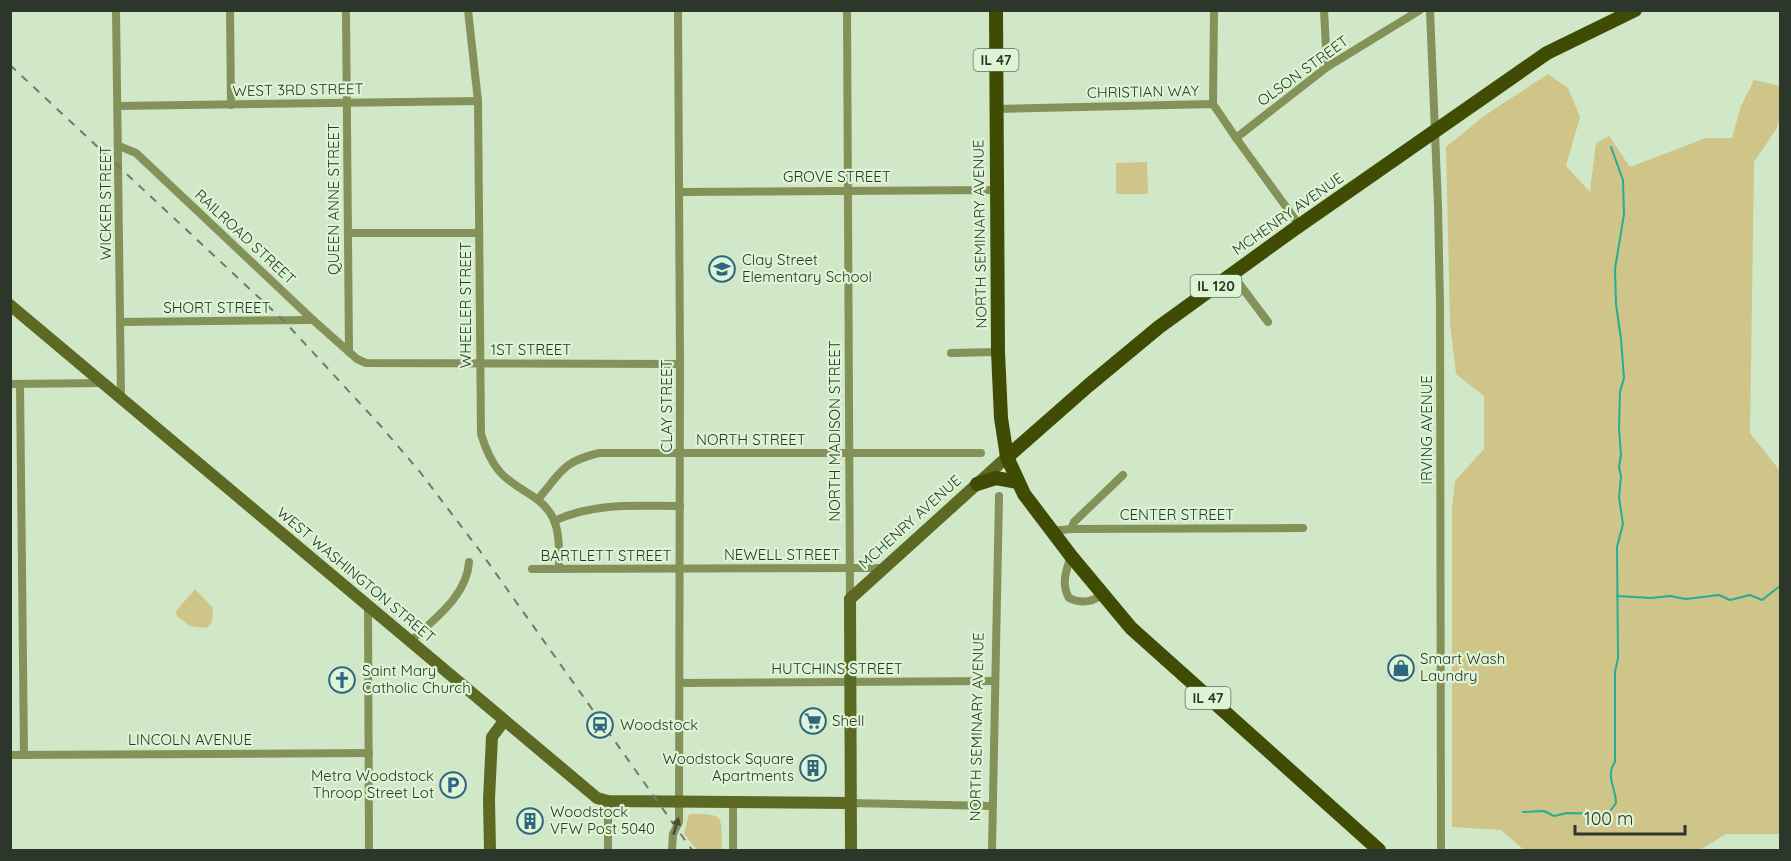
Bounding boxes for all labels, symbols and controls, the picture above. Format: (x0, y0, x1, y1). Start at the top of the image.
street label: OLSON STREET (1253, 31, 1352, 110)
road number: IL 47 (974, 49, 1018, 71)
street label: WEST 3RD STREET (232, 79, 364, 100)
street label: CHRISTIAN WAY (1087, 81, 1200, 102)
street label: QUEEN ANNE STREET (324, 123, 343, 275)
street label: NORTH SEMINARY AVENUE (968, 139, 991, 329)
street label: WICKER STREET (96, 146, 115, 260)
street label: GROVE STREET (783, 167, 891, 186)
street label: MCHENRY AVENUE (1228, 168, 1347, 259)
street label: RAILROAD STREET (191, 185, 300, 288)
street label: WHEELER STREET (456, 242, 475, 368)
place label: Clay Street Elementary School (742, 250, 872, 286)
school or university icon: Clay Street Elementary School (707, 254, 737, 284)
road number: IL 120 (1190, 275, 1242, 297)
street label: SHORT STREET (163, 298, 271, 317)
street label: 1ST STREET (491, 340, 571, 359)
street label: NORTH MADISON STREET (825, 340, 844, 522)
street label: CLAY STREET (657, 360, 676, 452)
street label: IRVING AVENUE (1417, 375, 1436, 485)
street label: NORTH STREET (696, 430, 806, 449)
street label: MCHENRY AVENUE (854, 471, 965, 573)
street label: WEST WASHINGTON STREET (273, 503, 440, 647)
street label: CENTER STREET (1120, 505, 1234, 524)
street label: NEWELL STREET (724, 545, 840, 564)
street label: BARTLETT STREET (540, 546, 672, 565)
street label: NORTH SEMINARY AVENUE (965, 632, 988, 822)
place label: Smart Wash Laundry (1420, 649, 1505, 685)
shop icon: Smart Wash Laundry (1386, 653, 1416, 683)
street label: HUTCHINS STREET (771, 659, 903, 678)
place label: Saint Mary Catholic Church (362, 661, 471, 697)
church icon: Saint Mary Catholic Church (327, 665, 357, 695)
road number: IL 47 (1186, 687, 1230, 709)
supermarket icon: Shell (798, 706, 828, 736)
station icon: Woodstock (585, 710, 615, 740)
place label: Shell (832, 711, 864, 730)
place label: Woodstock (620, 715, 698, 734)
street label: LINCOLN AVENUE (128, 730, 252, 749)
place label: Woodstock Square Apartments (662, 749, 794, 785)
building icon: Woodstock Square Apartments (798, 753, 828, 783)
place label: Metra Woodstock Throop Street Lot (311, 766, 434, 802)
parking icon: Metra Woodstock Throop Street Lot (438, 770, 468, 800)
scale bar (1575, 798, 1684, 836)
place label: Woodstock VFW Post 5040 (550, 802, 655, 838)
building icon: Woodstock VFW Post 5040 (515, 806, 545, 836)
text: 100 m (1584, 807, 1633, 830)
one-way arrow (672, 817, 681, 835)

